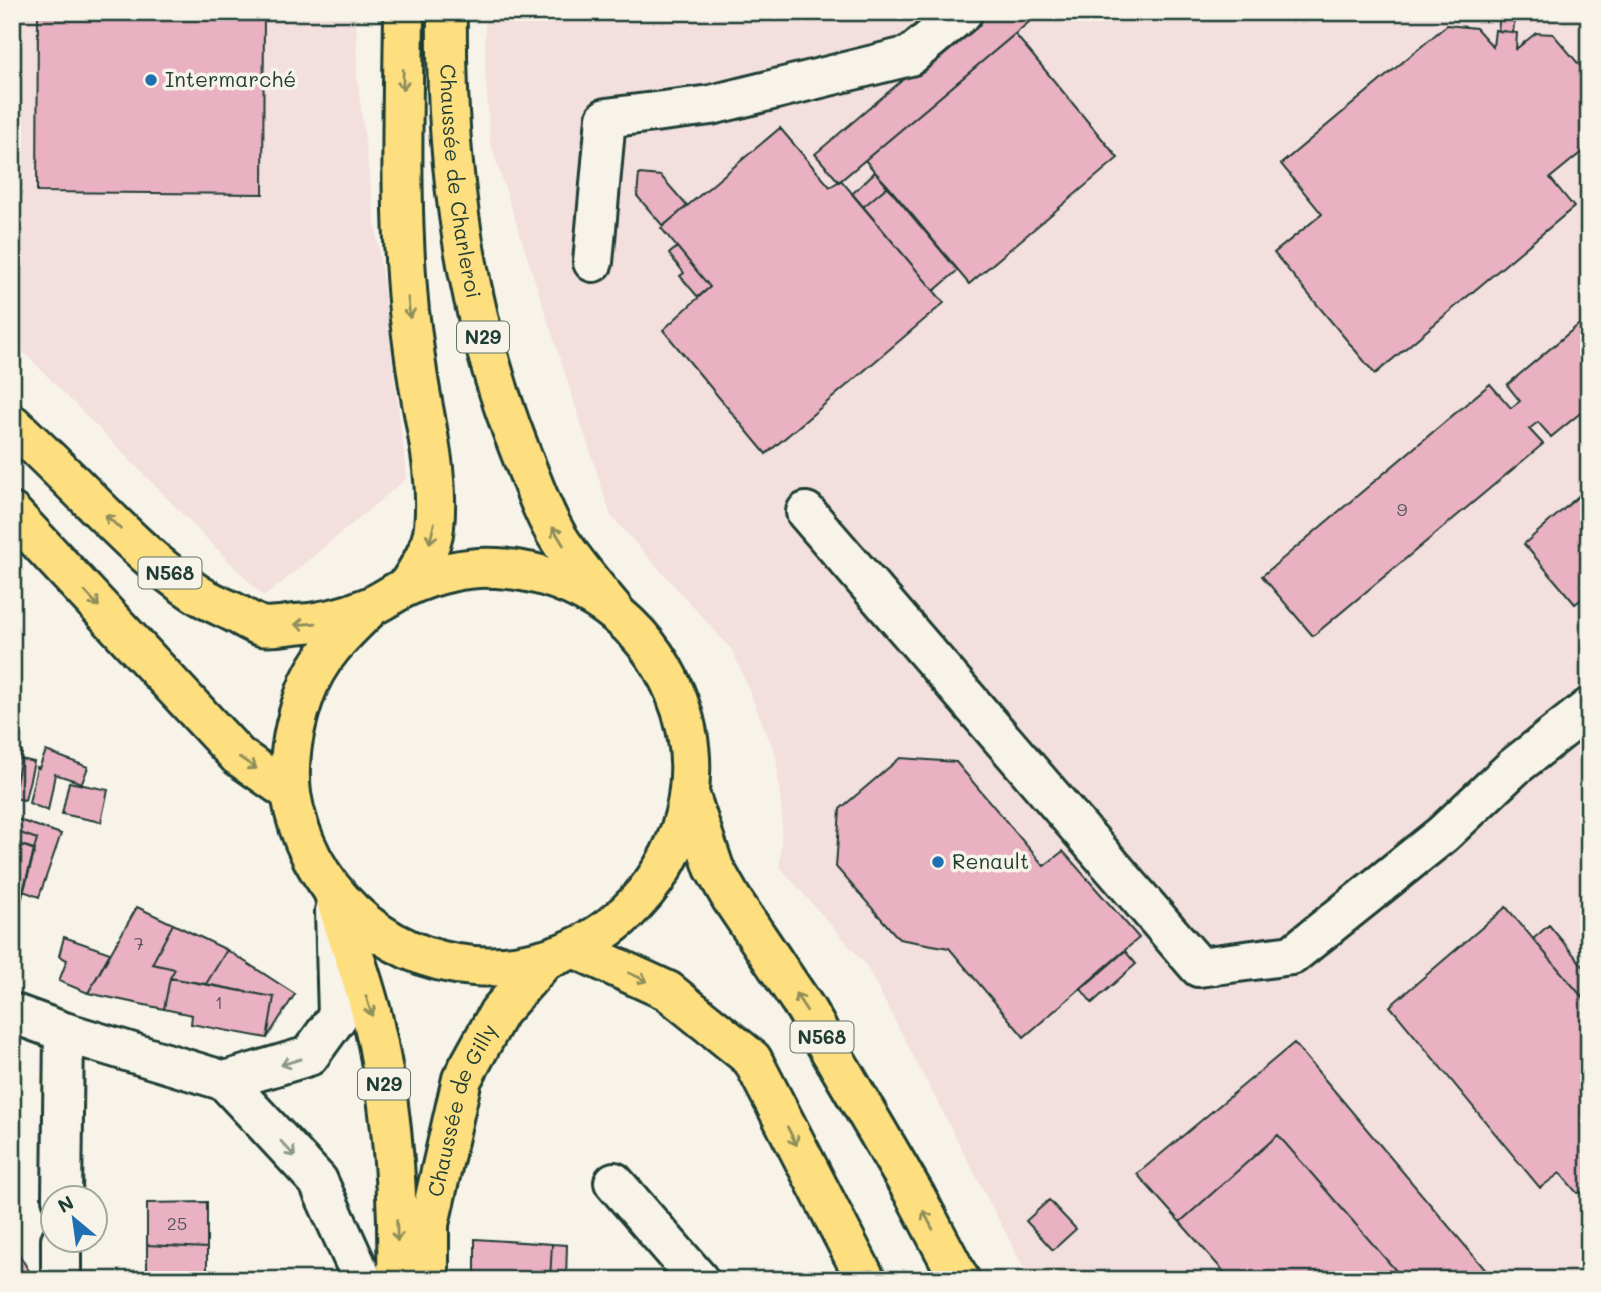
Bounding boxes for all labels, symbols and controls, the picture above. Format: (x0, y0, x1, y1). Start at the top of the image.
street label: Chaussée de Charleroi (435, 64, 488, 301)
place label: Intermarché (165, 65, 296, 92)
one-way arrow (396, 69, 410, 92)
marker: Intermarché (143, 72, 159, 88)
one-way arrow (403, 296, 416, 319)
road number: N29 (457, 322, 509, 352)
house number: 9 (1397, 497, 1408, 521)
one-way arrow (104, 513, 121, 530)
one-way arrow (425, 521, 438, 543)
one-way arrow (551, 527, 565, 547)
road number: N568 (138, 558, 202, 588)
one-way arrow (84, 590, 100, 608)
one-way arrow (295, 618, 317, 631)
one-way arrow (238, 757, 258, 771)
place label: Renault (952, 847, 1029, 874)
marker: Renault (930, 854, 946, 870)
house number: 7 (134, 931, 144, 955)
one-way arrow (627, 971, 648, 984)
house number: 1 (215, 990, 223, 1014)
one-way arrow (793, 993, 808, 1012)
one-way arrow (363, 994, 376, 1016)
street label: Chaussée de Gilly (421, 1018, 502, 1199)
road number: N568 (790, 1021, 854, 1052)
one-way arrow (281, 1056, 303, 1069)
road number: N29 (358, 1068, 410, 1100)
one-way arrow (785, 1125, 799, 1146)
one-way arrow (280, 1140, 297, 1157)
north arrow (38, 1184, 108, 1254)
text: N (53, 1189, 78, 1218)
one-way arrow (921, 1210, 935, 1230)
house number: 25 (167, 1211, 187, 1235)
one-way arrow (391, 1219, 404, 1242)

